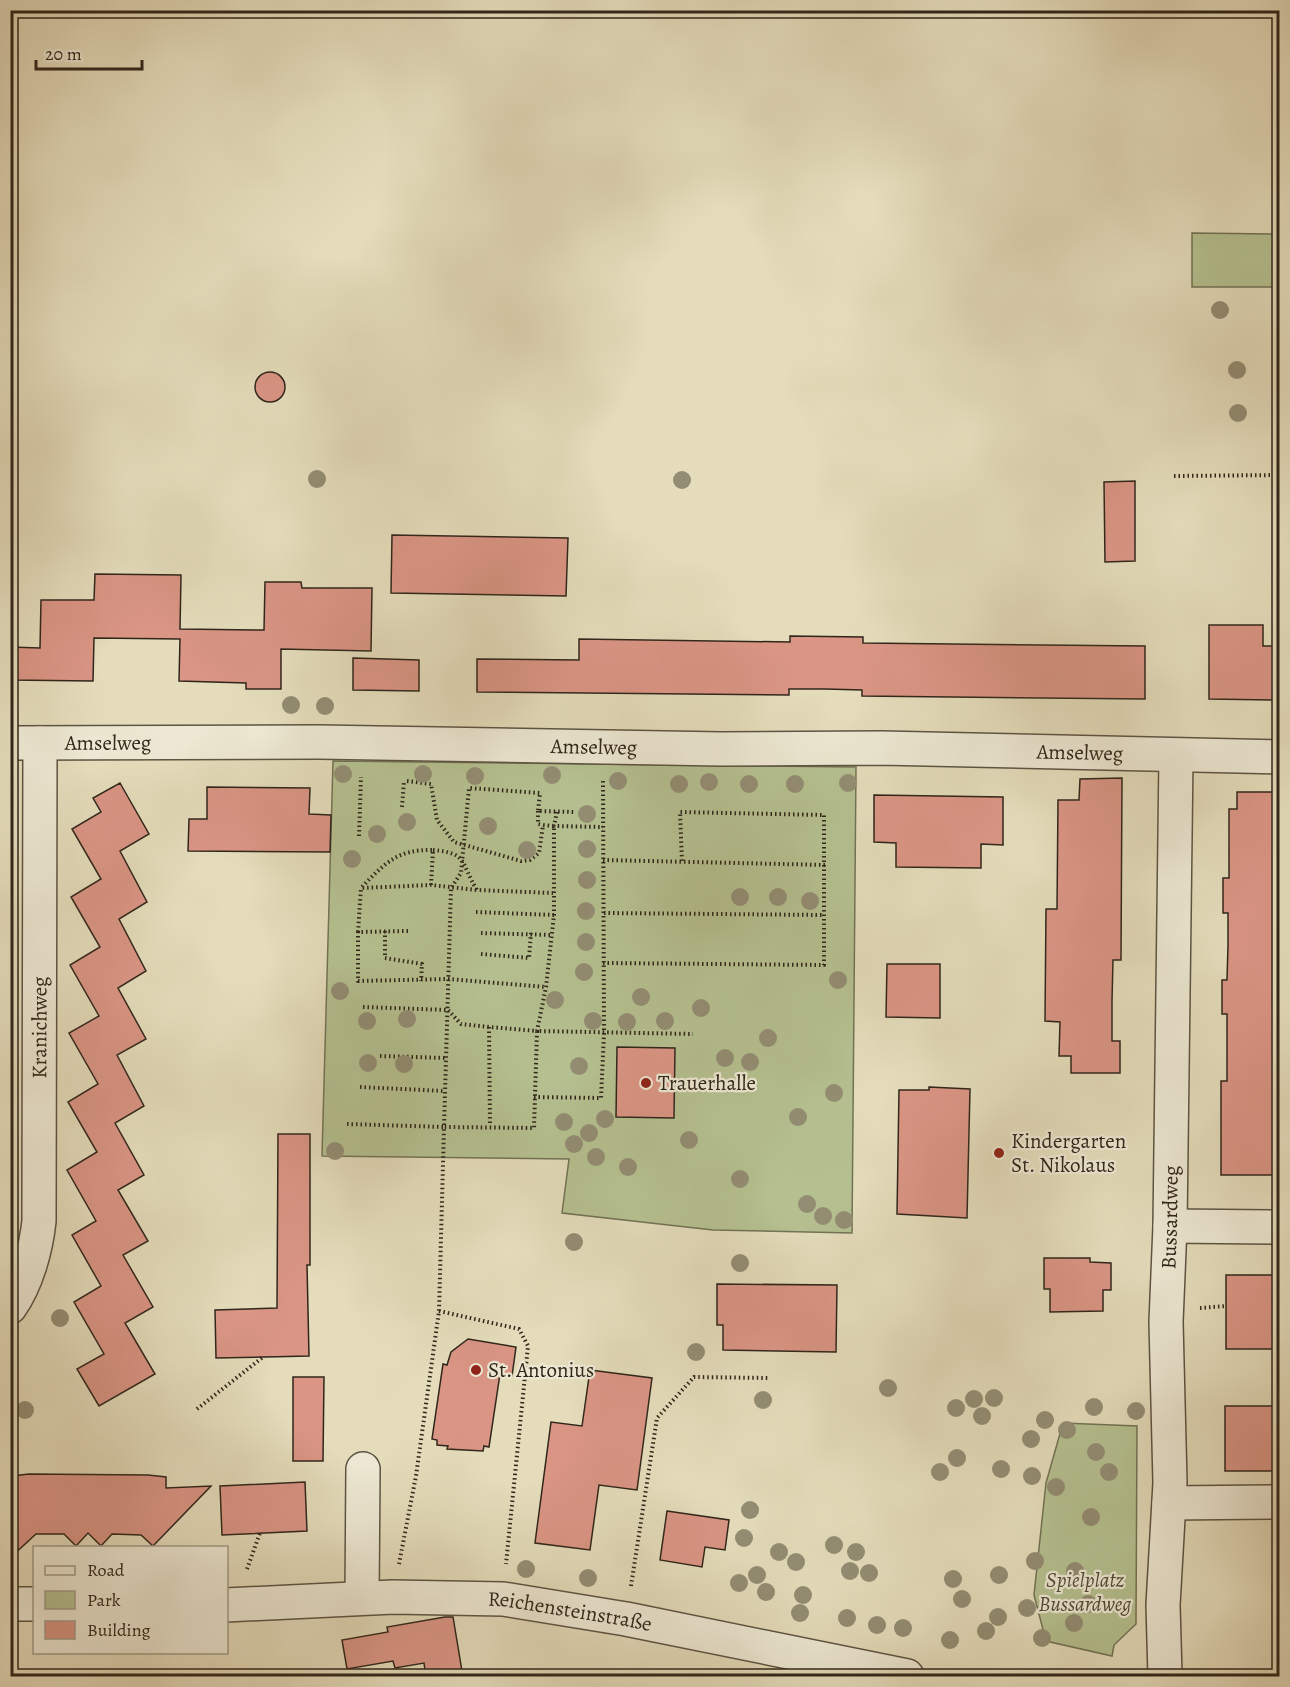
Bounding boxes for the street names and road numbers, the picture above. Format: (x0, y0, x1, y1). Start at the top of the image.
street label: Amselweg (64, 729, 152, 757)
street label: Amselweg (549, 732, 638, 762)
street label: Amselweg (1035, 737, 1124, 767)
street label: Kranichweg (25, 976, 54, 1079)
street label: Bussardweg (1154, 1165, 1185, 1270)
street label: Reichensteinstraße (488, 1585, 654, 1638)

